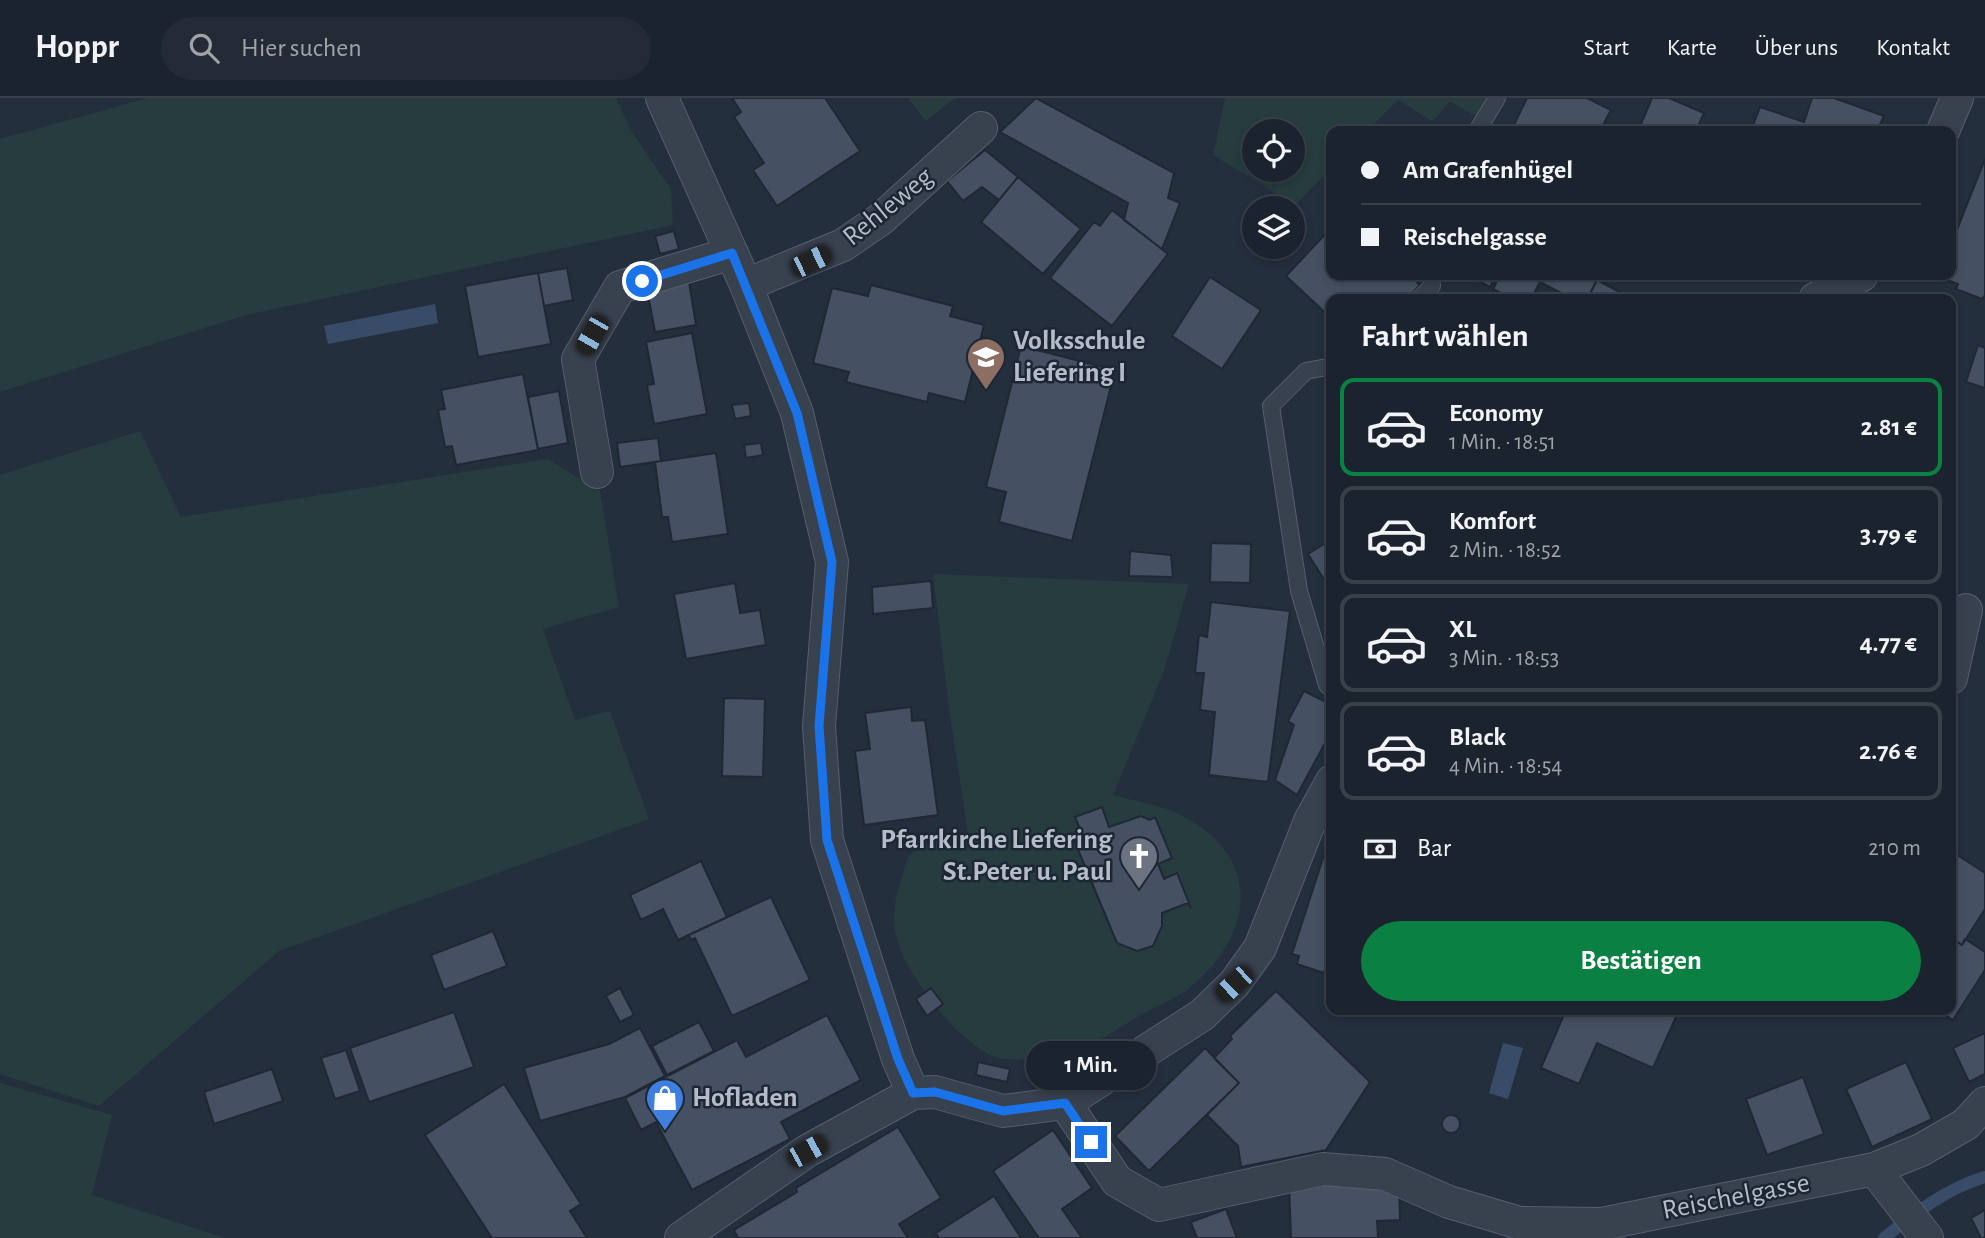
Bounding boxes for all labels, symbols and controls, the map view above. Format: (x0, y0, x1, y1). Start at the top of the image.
search box (161, 17, 651, 80)
icon: search (185, 29, 223, 67)
text: Hoppr (35, 31, 119, 64)
text: Hier suchen (241, 35, 362, 61)
text: Start (1584, 36, 1629, 60)
text: Karte (1667, 36, 1717, 60)
text: Über uns (1755, 36, 1838, 60)
text: Kontakt (1876, 36, 1950, 60)
map controls (1242, 119, 1305, 259)
button: locate (1242, 119, 1305, 182)
text: Am Grafenhügel (1403, 157, 1573, 183)
street label: Rehleweg (838, 162, 938, 251)
button: layers (1242, 196, 1305, 259)
text: Reischelgasse (1403, 224, 1547, 250)
car (788, 242, 835, 280)
route start (626, 265, 658, 297)
car (573, 312, 612, 358)
text: Fahrt wählen (1361, 320, 1529, 352)
place label: Volksschule Liefering I (1013, 327, 1145, 387)
school or university icon: Volksschule Liefering I (965, 336, 1007, 391)
icon: car (1365, 396, 1428, 459)
text: Economy (1449, 400, 1543, 426)
text: 2.81 € (1861, 414, 1917, 440)
text: 1 Min. · 18:51 (1449, 431, 1556, 454)
icon: car (1365, 504, 1428, 567)
text: Komfort (1449, 508, 1536, 534)
text: 3.79 € (1860, 522, 1917, 548)
text: 2 Min. · 18:52 (1449, 539, 1561, 562)
icon: car (1365, 612, 1428, 675)
text: XL (1449, 616, 1476, 642)
text: 4.77 € (1859, 630, 1917, 656)
text: 3 Min. · 18:53 (1449, 647, 1559, 670)
icon: car (1365, 720, 1428, 783)
text: Black (1449, 724, 1506, 750)
text: 2.76 € (1859, 738, 1917, 764)
text: 4 Min. · 18:54 (1449, 755, 1562, 778)
place label: Pfarrkirche Liefering St.Peter u. Paul (880, 826, 1113, 886)
icon: cash (1361, 830, 1399, 868)
church icon: Pfarrkirche Liefering St.Peter u. Paul (1118, 835, 1160, 890)
text: Bar (1417, 835, 1451, 861)
text: 210 m (1868, 837, 1921, 860)
button: Bestätigen (1361, 921, 1921, 1001)
car (1212, 962, 1257, 1006)
callout: 1 Min. (1026, 1040, 1156, 1090)
text: 1 Min. (1064, 1054, 1118, 1077)
shop icon: Hofladen (644, 1077, 686, 1132)
place label: Hofladen (692, 1084, 798, 1112)
route end (1075, 1126, 1107, 1158)
car (784, 1132, 831, 1170)
street label: Reischelgasse (1660, 1169, 1812, 1225)

